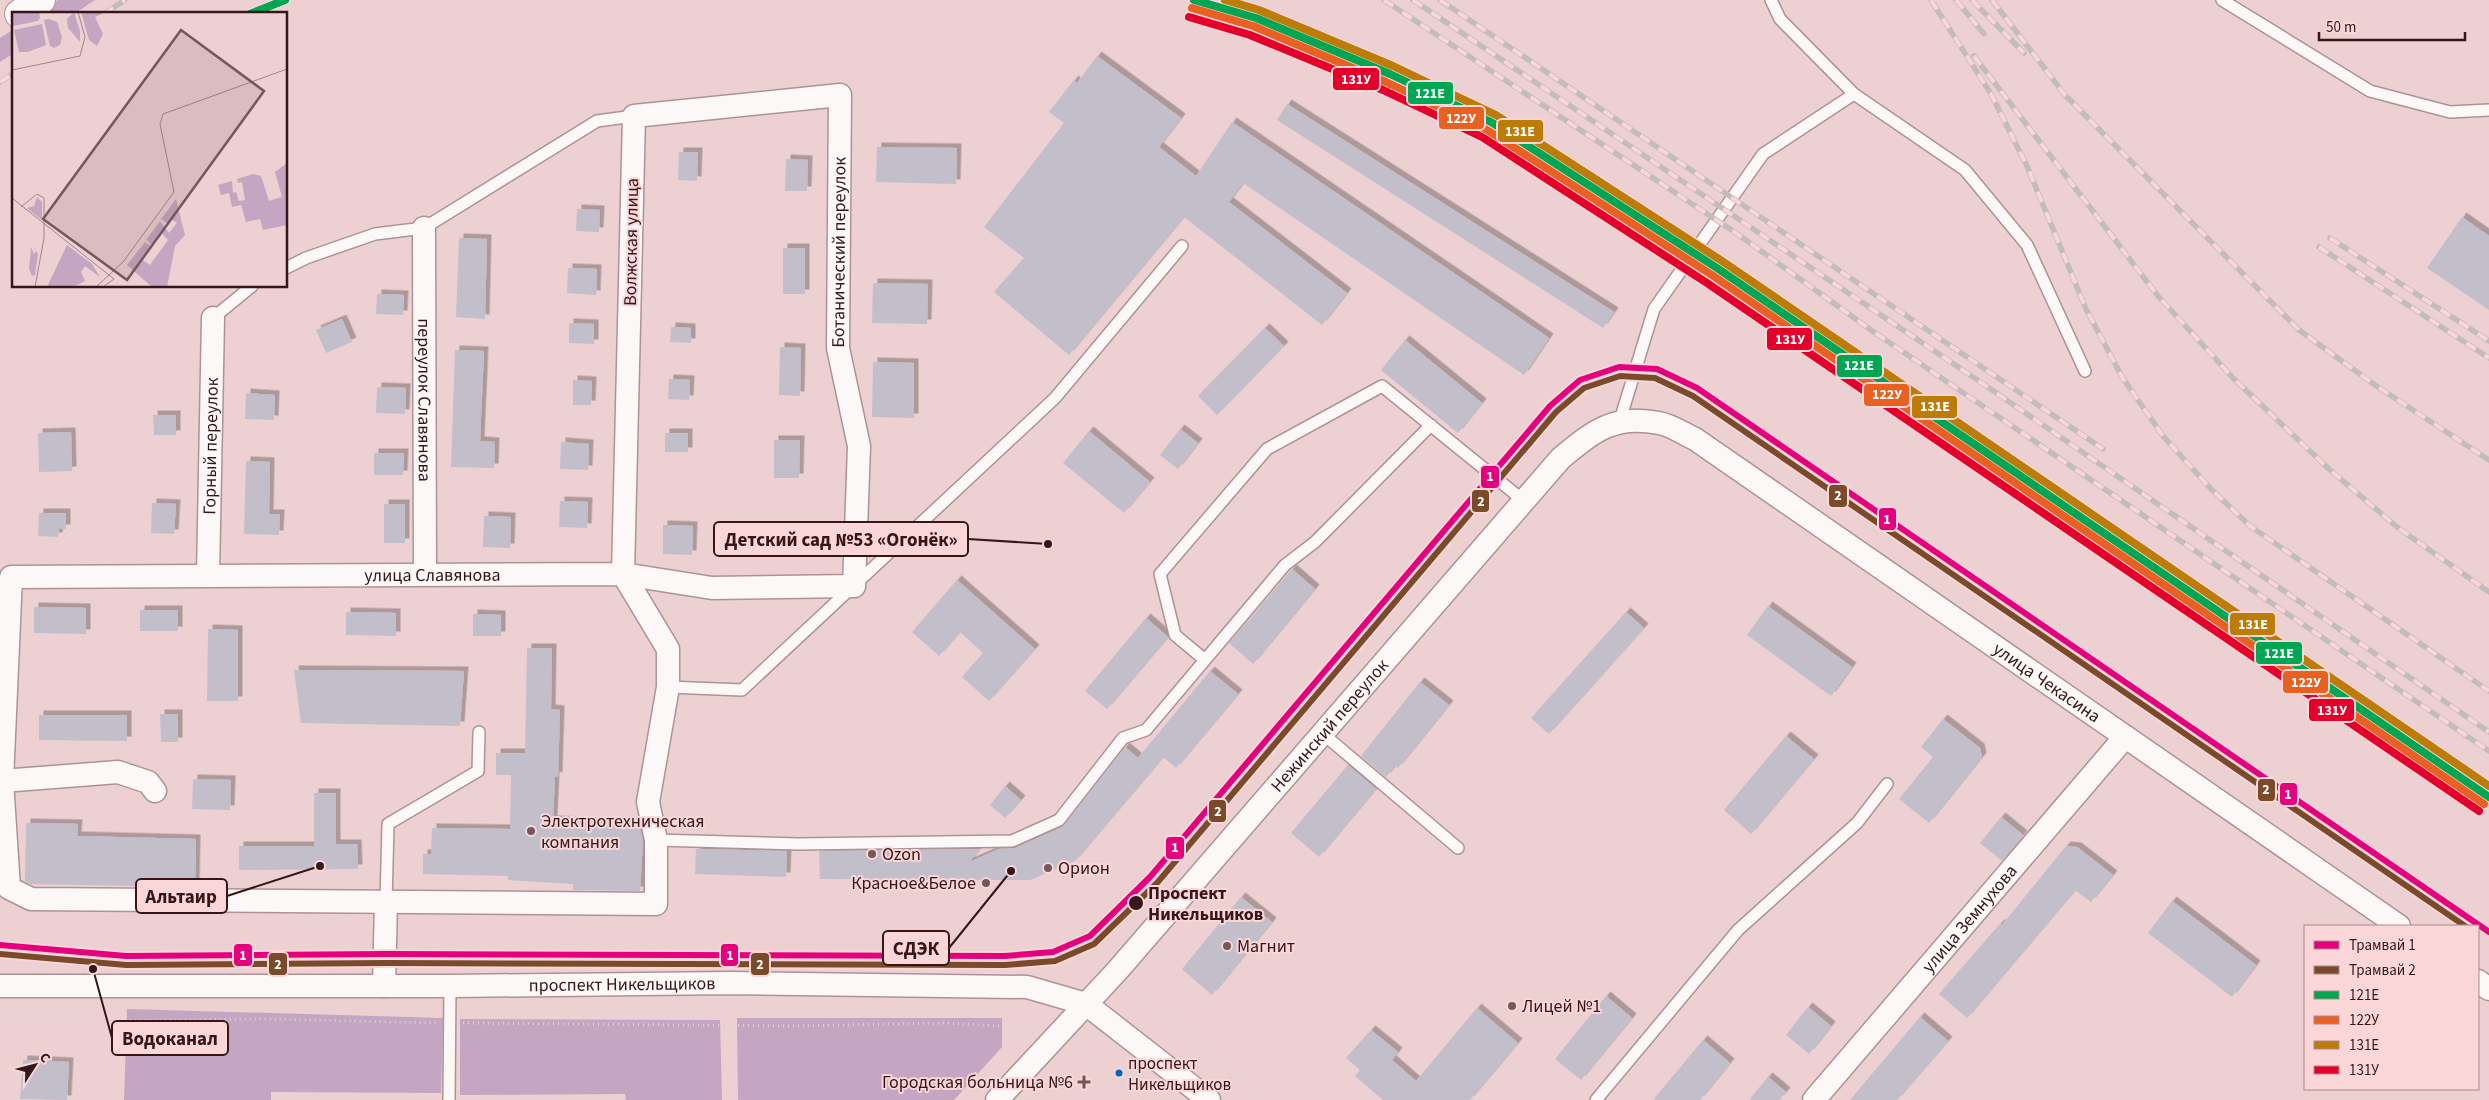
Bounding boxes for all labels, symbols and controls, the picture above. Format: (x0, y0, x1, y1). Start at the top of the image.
scale bar (2319, 10, 2465, 42)
inset map (12, 12, 288, 288)
text: 50 m (2326, 17, 2356, 38)
line badge: 131У (1332, 67, 1380, 91)
text: 131У (1341, 70, 1371, 90)
line badge: 121Е (1407, 81, 1454, 105)
text: 121Е (1415, 84, 1445, 104)
line badge: 122У (1438, 106, 1485, 130)
text: 122У (1446, 109, 1476, 129)
line badge: 131Е (1497, 119, 1544, 143)
text: 131Е (1505, 122, 1535, 142)
street label: Ботанический переулок (826, 157, 853, 348)
street label: Волжская улица (618, 178, 645, 306)
street label: переулок Славянова (411, 318, 437, 482)
line badge: 131У (1766, 327, 1813, 351)
text: 131У (1775, 330, 1805, 350)
line badge: 121Е (1836, 354, 1883, 378)
text: 121Е (1844, 356, 1874, 376)
street label: Горный переулок (197, 377, 225, 515)
line badge: 122У (1863, 383, 1910, 407)
text: 122У (1872, 385, 1902, 405)
line badge: 131Е (1911, 395, 1958, 419)
text: 131Е (1920, 397, 1950, 417)
line badge: 1 (1480, 465, 1500, 489)
text: 1 (1486, 467, 1494, 487)
line badge: 2 (1828, 484, 1848, 508)
text: 2 (1834, 486, 1842, 506)
line badge: 2 (1471, 489, 1490, 513)
text: 2 (1477, 492, 1485, 512)
line badge: 1 (1878, 507, 1897, 531)
text: 1 (1883, 510, 1891, 530)
callout: Детский сад №53 «Огонёк» (714, 522, 968, 556)
text: Детский сад №53 «Огонёк» (724, 527, 958, 554)
street label: улица Славянова (364, 563, 501, 588)
line badge: 131Е (2229, 612, 2276, 636)
text: 131Е (2238, 615, 2268, 635)
street label: улица Чекасина (1988, 637, 2106, 729)
line badge: 121Е (2255, 641, 2303, 665)
text: 121Е (2264, 644, 2294, 664)
street label: Нежинский переулок (1265, 654, 1395, 798)
line badge: 122У (2282, 670, 2329, 694)
text: 122У (2291, 673, 2321, 693)
line badge: 131У (2308, 698, 2355, 722)
text: 131У (2317, 701, 2347, 721)
line badge: 2 (2257, 778, 2276, 802)
text: 2 (2262, 780, 2270, 800)
line badge: 1 (2279, 782, 2298, 806)
text: 1 (2284, 785, 2292, 805)
line badge: 2 (1208, 799, 1227, 823)
text: 2 (1214, 802, 1222, 822)
place label: Электротехническая компания (541, 809, 705, 855)
marker: Электротехническая компания (525, 825, 537, 837)
line badge: 1 (1165, 836, 1185, 860)
text: 1 (1171, 838, 1179, 858)
place label: Ozon (882, 842, 921, 867)
marker: Ozon (866, 848, 878, 860)
place label: Орион (1058, 856, 1110, 881)
street label: улица Земнухова (1916, 859, 2023, 978)
marker: Орион (1042, 862, 1054, 874)
place label: Красное&Белое (851, 871, 976, 896)
marker: Красное&Белое (980, 877, 992, 889)
callout: Альтаир (136, 879, 227, 913)
place label: Проспект Никельщиков (1148, 881, 1263, 927)
text: Альтаир (144, 884, 217, 911)
marker: Проспект Никельщиков (1127, 894, 1145, 912)
legend (2304, 925, 2479, 1090)
callout: СДЭК (883, 931, 949, 965)
place label: Магнит (1237, 934, 1295, 959)
text: Трамвай 1 (2349, 935, 2416, 956)
text: СДЭК (893, 936, 940, 963)
marker: Магнит (1221, 940, 1233, 952)
line badge: 1 (233, 943, 253, 967)
line badge: 1 (720, 943, 739, 967)
text: 1 (239, 946, 247, 966)
text: 1 (726, 946, 734, 966)
line badge: 2 (268, 952, 288, 976)
line badge: 2 (750, 952, 770, 976)
text: 2 (274, 955, 282, 975)
text: 2 (756, 955, 764, 975)
text: Трамвай 2 (2349, 960, 2416, 981)
street label: проспект Никельщиков (529, 971, 715, 998)
text: 121Е (2349, 985, 2379, 1006)
place label: Лицей №1 (1522, 994, 1601, 1019)
marker: Лицей №1 (1506, 1000, 1518, 1012)
text: 122У (2349, 1010, 2379, 1031)
callout: Водоканал (112, 1021, 228, 1055)
text: Водоканал (122, 1026, 218, 1053)
text: 131Е (2349, 1035, 2379, 1056)
north arrow (10, 1040, 60, 1090)
text: С (34, 1049, 55, 1067)
place label: проспект Никельщиков (1128, 1052, 1231, 1097)
text: 131У (2349, 1060, 2379, 1081)
marker: проспект Никельщиков (1114, 1068, 1124, 1078)
place label: Городская больница №6 (882, 1070, 1073, 1095)
marker: Городская больница №6 (1077, 1075, 1091, 1089)

